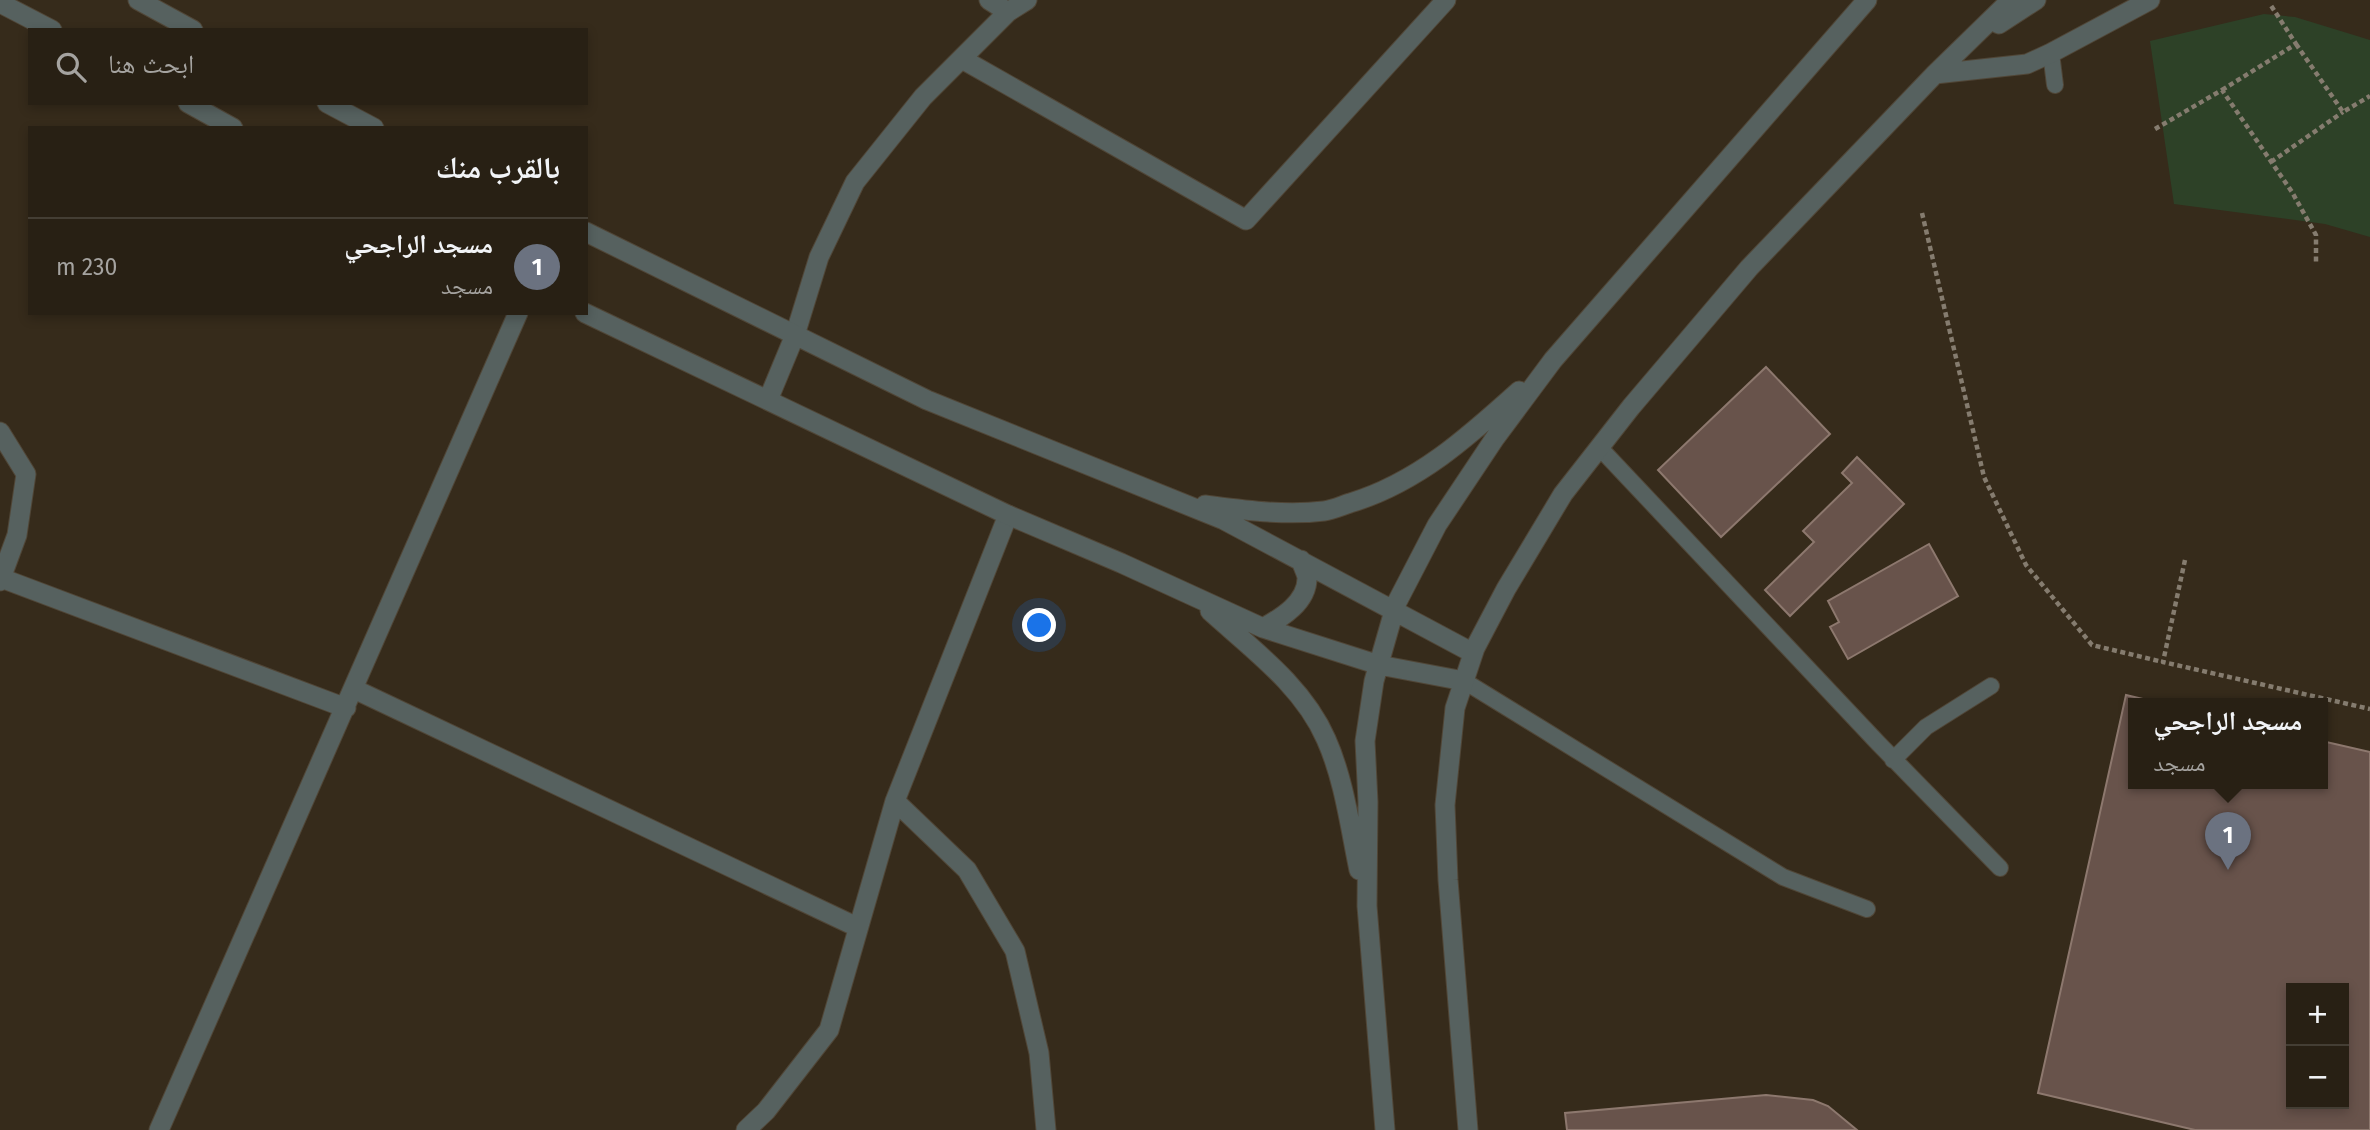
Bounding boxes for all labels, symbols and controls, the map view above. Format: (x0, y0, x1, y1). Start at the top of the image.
search box (28, 28, 588, 105)
icon: search (52, 48, 90, 86)
text: ابحث هنا (108, 49, 194, 80)
text: بالقرب منك (436, 150, 560, 186)
text: مسجد الراجحي (344, 229, 493, 260)
text: 230 m (56, 253, 117, 281)
text: 1 (532, 253, 542, 281)
text: مسجد (441, 272, 493, 300)
your location (1022, 608, 1056, 642)
popup (2128, 698, 2328, 789)
text: مسجد الراجحي (2154, 706, 2302, 737)
text: مسجد (2154, 749, 2206, 777)
pin: 1 (2205, 812, 2251, 870)
map controls (2286, 983, 2349, 1109)
button: + (2286, 983, 2349, 1046)
button: − (2286, 1046, 2349, 1109)

